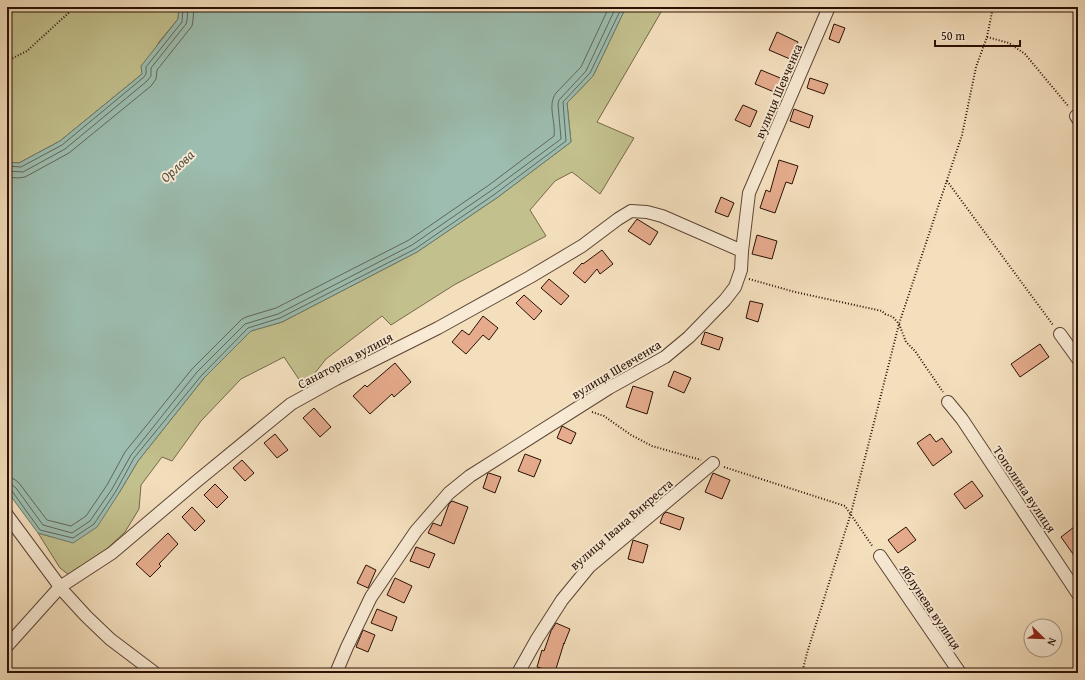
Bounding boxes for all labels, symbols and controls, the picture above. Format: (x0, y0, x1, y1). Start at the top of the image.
scale bar (935, 22, 1020, 48)
text: 50 m (941, 27, 965, 44)
street label: вулиця Шевченка (750, 40, 807, 142)
water label: Орлова (155, 145, 199, 187)
street label: Санаторна вулиця (294, 327, 397, 394)
street label: вулиця Шевченка (568, 335, 665, 404)
street label: Тополина вулиця (988, 442, 1061, 537)
street label: вулиця Івана Викреста (566, 474, 678, 575)
street label: Яблунева вулиця (894, 560, 966, 654)
north arrow (1023, 618, 1063, 658)
text: N (1043, 635, 1061, 649)

